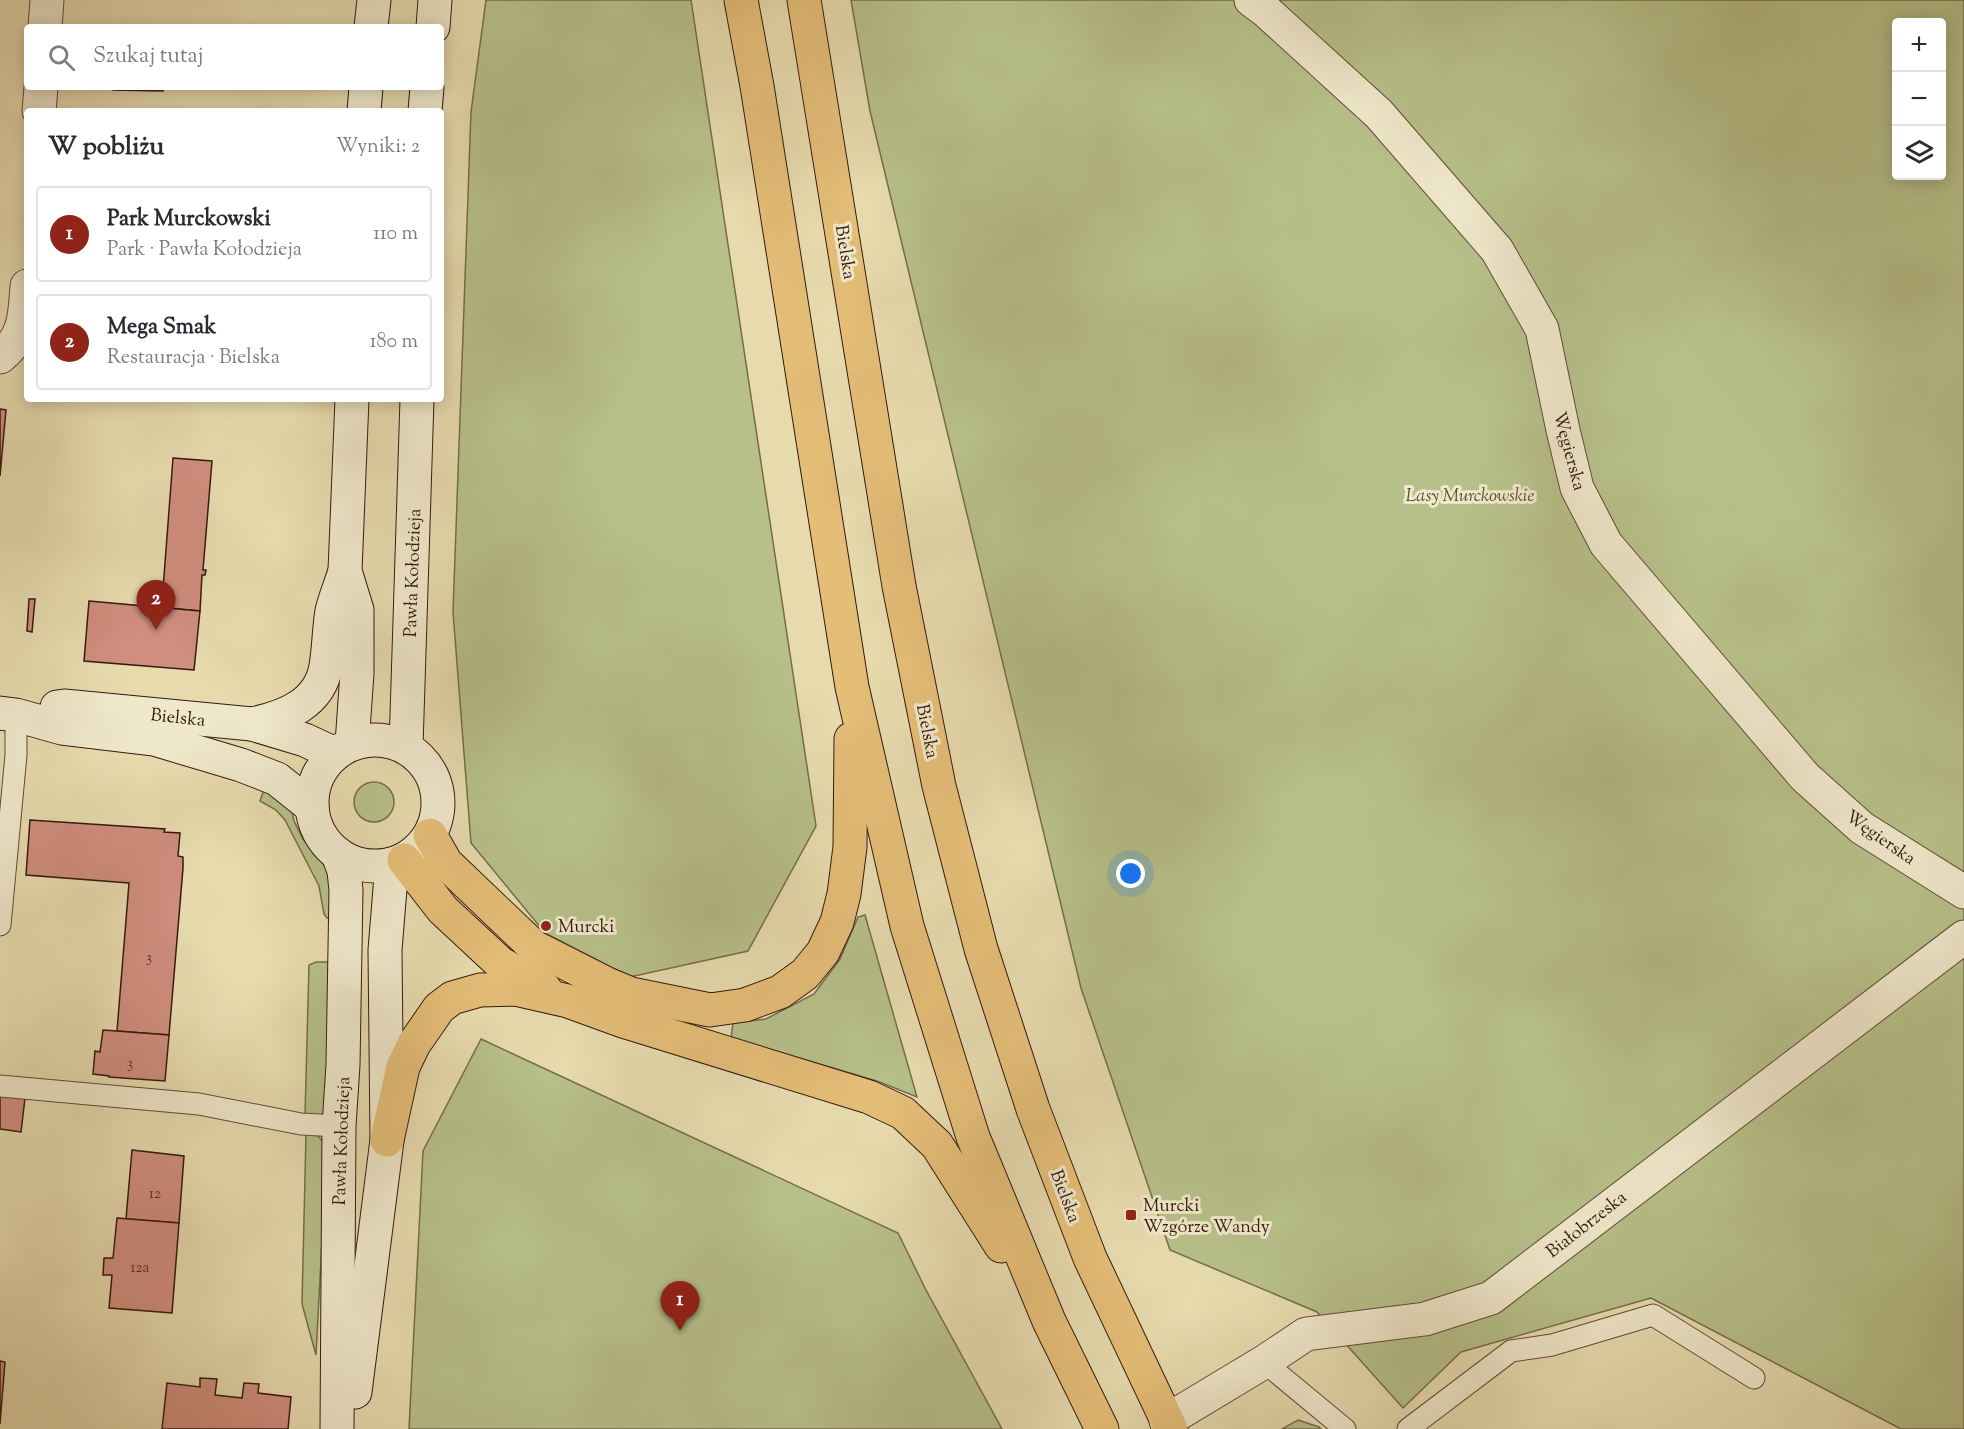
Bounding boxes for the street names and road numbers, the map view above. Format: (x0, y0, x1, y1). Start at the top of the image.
street label: Bielska (827, 223, 861, 281)
street label: Węgierska (1545, 409, 1591, 494)
street label: Pawła Kołodzieja (399, 508, 429, 638)
street label: Bielska (908, 702, 944, 761)
street label: Bielska (149, 703, 206, 735)
street label: Węgierska (1839, 805, 1920, 872)
street label: Pawła Kołodzieja (328, 1076, 358, 1206)
street label: Bielska (1042, 1166, 1086, 1227)
street label: Białobrzeska (1541, 1186, 1633, 1265)

